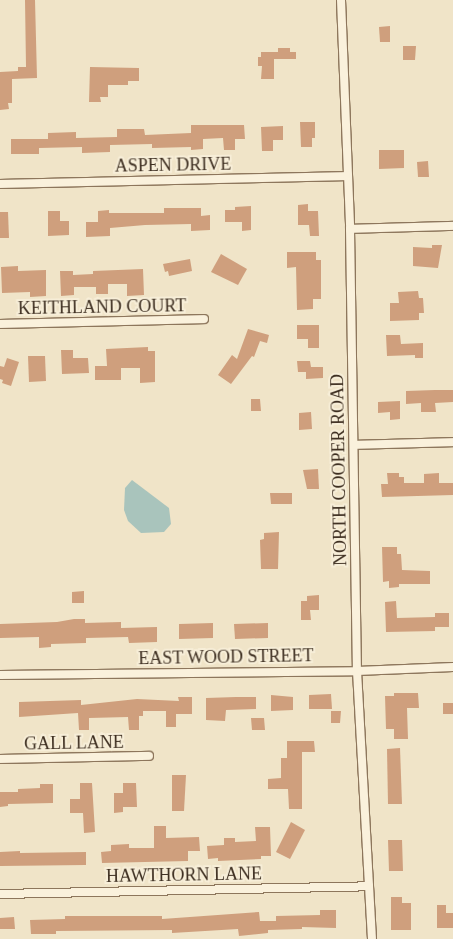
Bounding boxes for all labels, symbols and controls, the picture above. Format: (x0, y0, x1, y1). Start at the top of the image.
street label: ASPEN DRIVE (115, 153, 231, 177)
street label: KEITHLAND COURT (18, 295, 186, 319)
street label: NORTH COOPER ROAD (327, 374, 351, 566)
street label: EAST WOOD STREET (138, 645, 314, 669)
street label: GALL LANE (24, 731, 124, 755)
street label: HAWTHORN LANE (106, 863, 262, 887)

